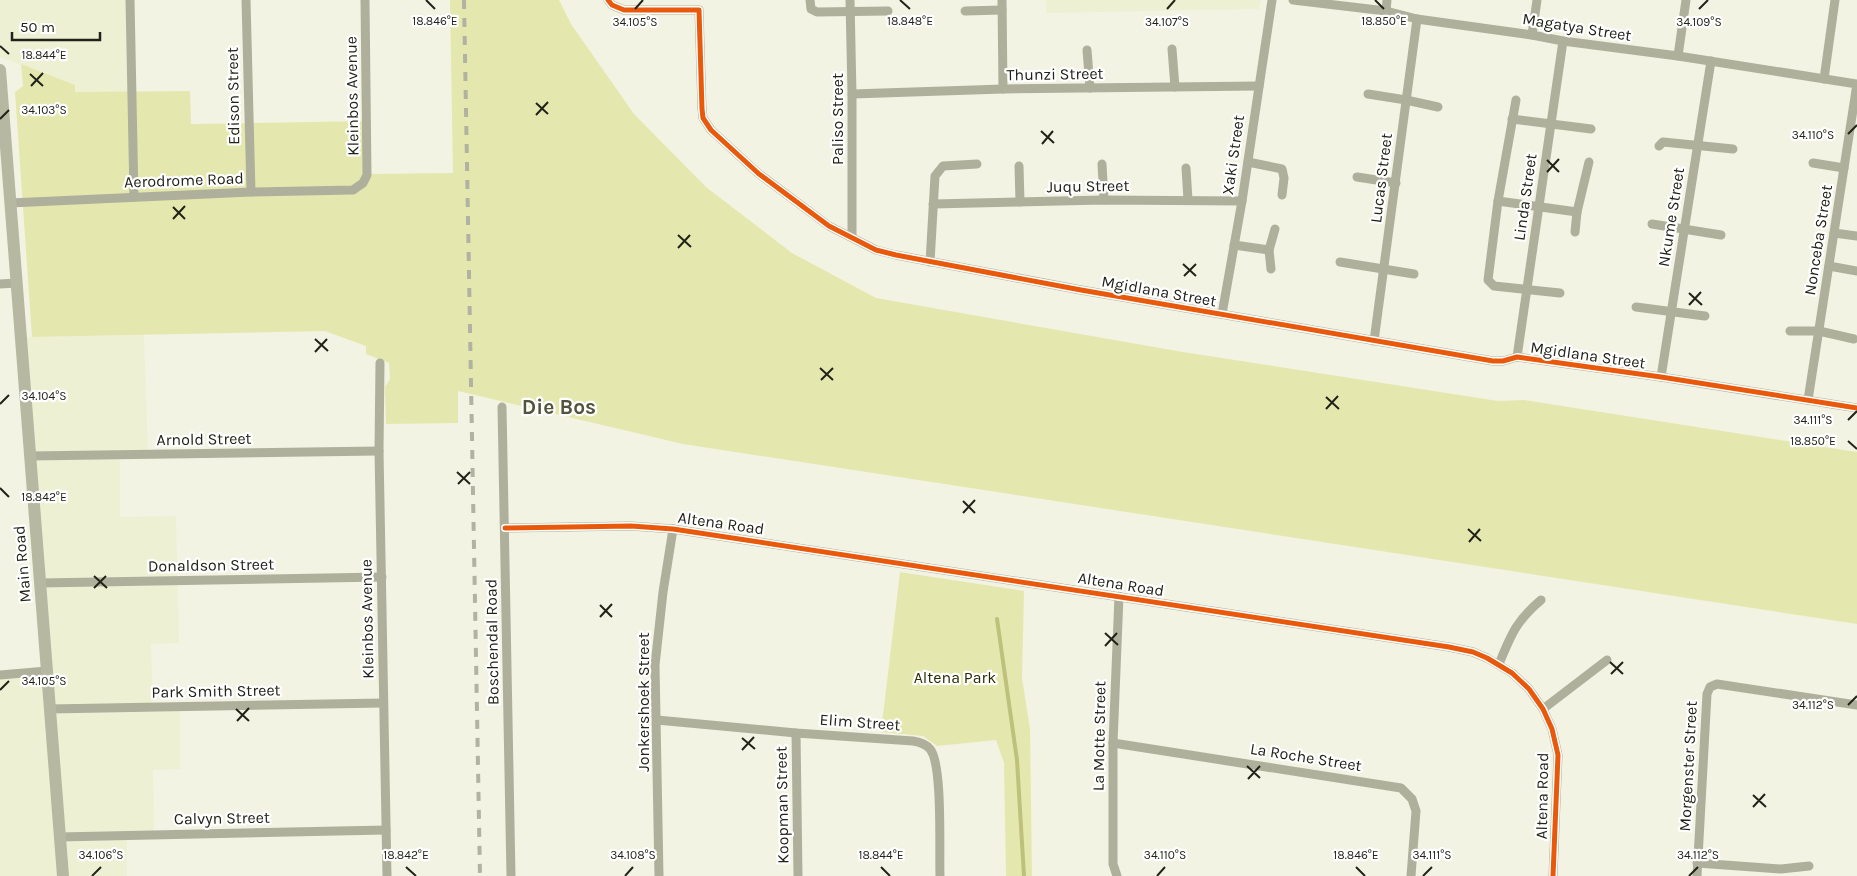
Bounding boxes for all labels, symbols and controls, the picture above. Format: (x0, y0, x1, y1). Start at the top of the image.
street label: Magatya Street (1521, 9, 1633, 45)
scale bar (12, 10, 100, 42)
text: 18.846°E (412, 14, 458, 28)
text: 18.848°E (887, 14, 933, 28)
text: 18.850°E (1361, 14, 1407, 28)
text: 34.105°S (612, 15, 658, 29)
text: 34.107°S (1145, 15, 1189, 29)
text: 34.109°S (1676, 15, 1722, 29)
text: 50 m (20, 18, 55, 36)
street label: Kleinbos Avenue (341, 36, 363, 156)
street label: Edison Street (223, 47, 243, 145)
text: 18.844°E (21, 48, 67, 62)
street label: Thunzi Street (1006, 64, 1104, 84)
street label: Paliso Street (828, 73, 847, 165)
text: 34.103°S (21, 103, 67, 117)
street label: Xaki Street (1218, 114, 1248, 196)
text: 34.110°S (1792, 128, 1834, 142)
street label: Lucas Street (1366, 132, 1396, 224)
street label: Linda Street (1509, 152, 1541, 242)
street label: Nkume Street (1654, 166, 1688, 268)
street label: Aerodrome Road (124, 168, 244, 192)
street label: Juqu Street (1046, 176, 1130, 196)
street label: Nonceba Street (1800, 183, 1836, 297)
street label: Mgidlana Street (1100, 272, 1218, 310)
street label: Mgidlana Street (1529, 337, 1647, 373)
text: 34.104°S (21, 389, 67, 403)
district label: Die Bos (522, 395, 596, 419)
text: 34.111°S (1793, 413, 1833, 427)
street label: Arnold Street (156, 429, 252, 449)
text: 18.850°E (1790, 434, 1836, 448)
text: 18.842°E (21, 490, 67, 504)
street label: Altena Road (677, 508, 765, 538)
street label: Main Road (9, 525, 35, 603)
street label: Donaldson Street (148, 554, 274, 576)
street label: Kleinbos Avenue (356, 559, 378, 679)
street label: Altena Road (1077, 568, 1165, 600)
street label: Boschendal Road (481, 579, 503, 705)
street label: Jonkershoek Street (634, 632, 653, 772)
park label: Altena Park (914, 668, 996, 687)
text: 34.105°S (21, 674, 67, 688)
street label: Park Smith Street (151, 680, 281, 702)
street label: La Motte Street (1089, 681, 1109, 791)
text: 34.112°S (1792, 698, 1834, 712)
street label: Morgenster Street (1675, 700, 1701, 832)
street label: Elim Street (819, 710, 901, 734)
street label: La Roche Street (1249, 739, 1363, 775)
street label: Koopman Street (771, 746, 793, 864)
street label: Altena Road (1532, 752, 1552, 840)
street label: Calvyn Street (174, 808, 270, 828)
text: 34.106°S (78, 848, 124, 862)
text: 18.842°E (383, 848, 429, 862)
text: 34.108°S (610, 848, 656, 862)
text: 18.844°E (858, 848, 904, 862)
text: 34.110°S (1144, 848, 1186, 862)
text: 18.846°E (1333, 848, 1379, 862)
text: 34.111°S (1412, 848, 1452, 862)
text: 34.112°S (1677, 848, 1719, 862)

